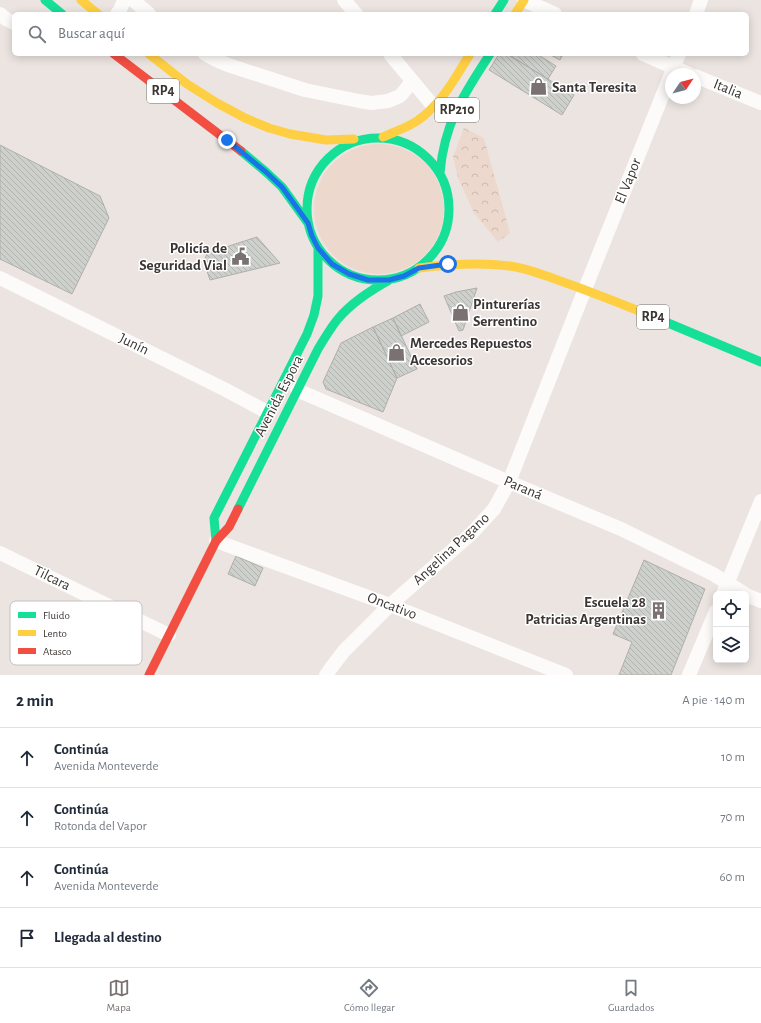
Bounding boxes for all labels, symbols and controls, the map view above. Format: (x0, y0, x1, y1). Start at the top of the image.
search box (12, 12, 749, 56)
icon: search (26, 23, 48, 45)
text: Buscar aquí (58, 26, 125, 41)
north arrow (665, 68, 701, 104)
street label: Italia (711, 76, 745, 102)
shop icon: Santa Teresita (529, 77, 549, 97)
road number: RP4 (147, 79, 179, 103)
place label: Santa Teresita (552, 80, 637, 95)
road number: RP210 (435, 98, 479, 122)
route end (218, 131, 236, 149)
street label: El Vapor (612, 156, 644, 206)
place label: Policía de Seguridad Vial (139, 241, 227, 273)
public building icon: Policía de Seguridad Vial (230, 247, 250, 267)
route start (439, 255, 457, 273)
place label: Pinturerías Serrentino (473, 297, 541, 329)
shop icon: Pinturerías Serrentino (450, 303, 470, 323)
road number: RP4 (637, 305, 669, 329)
street label: Junín (117, 330, 151, 358)
place label: Mercedes Repuestos Accesorios (410, 336, 532, 368)
shop icon: Mercedes Repuestos Accesorios (387, 342, 407, 362)
street label: Avenida Espora (252, 353, 306, 439)
street label: Paraná (502, 473, 545, 503)
street label: Angelina Pagano (410, 510, 492, 588)
street label: Tilcara (31, 563, 73, 593)
street label: Oncativo (365, 590, 419, 622)
map controls (713, 591, 749, 663)
button: locate (713, 591, 749, 627)
place label: Escuela 28 Patricias Argentinas (525, 595, 646, 627)
legend (10, 601, 142, 665)
building icon: Escuela 28 Patricias Argentinas (649, 601, 669, 621)
text: Fluido (43, 610, 70, 621)
button: layers (713, 627, 749, 663)
text: Lento (43, 628, 67, 639)
text: Atasco (43, 646, 71, 657)
text: 2 min (16, 692, 54, 709)
text: A pie · 140 m (682, 694, 745, 707)
text: Continúa (54, 742, 109, 757)
icon: ahead (16, 747, 38, 769)
text: 10 m (721, 751, 745, 764)
text: Avenida Monteverde (54, 760, 158, 773)
text: Continúa (54, 802, 109, 817)
icon: ahead (16, 807, 38, 829)
text: 70 m (720, 811, 745, 824)
text: Rotonda del Vapor (54, 820, 147, 833)
text: Continúa (54, 862, 109, 877)
icon: ahead (16, 867, 38, 889)
text: 60 m (719, 871, 745, 884)
text: Avenida Monteverde (54, 880, 158, 893)
icon: arrive (16, 927, 38, 949)
text: Llegada al destino (54, 930, 162, 945)
tab: Mapa (107, 977, 131, 1014)
tab: Cómo llegar (344, 977, 395, 1014)
tab: Guardados (608, 977, 654, 1014)

